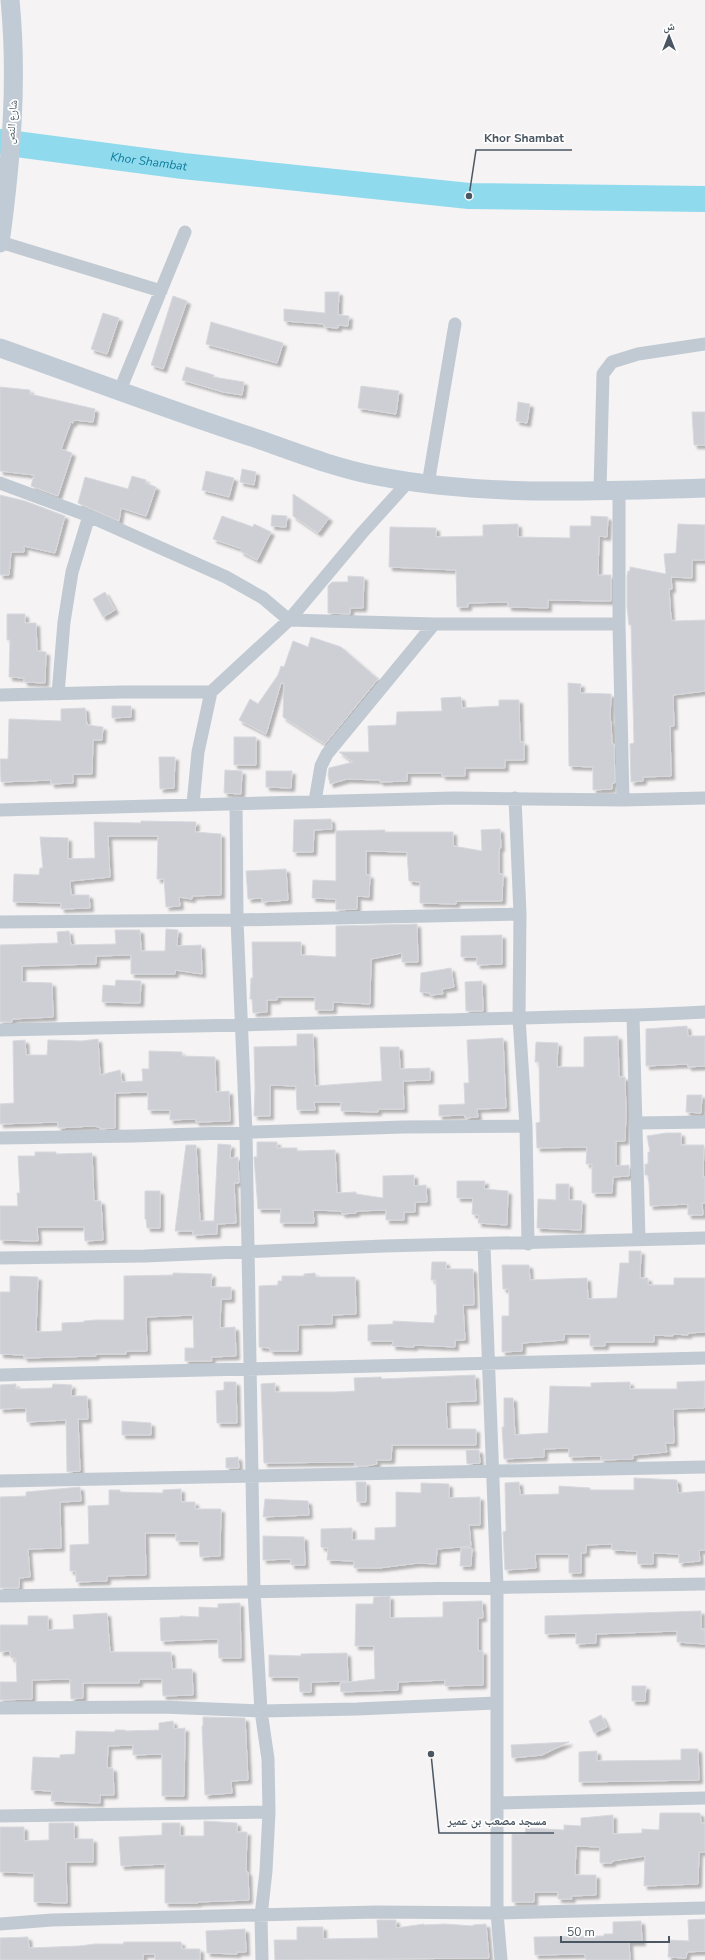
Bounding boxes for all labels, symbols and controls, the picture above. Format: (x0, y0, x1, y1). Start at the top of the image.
north arrow (649, 16, 689, 56)
text: ش (663, 19, 675, 34)
street label: شارع النص (3, 100, 21, 144)
callout: Khor Shambat (476, 126, 572, 150)
text: Khor Shambat (484, 130, 564, 146)
water label: Khor Shambat (110, 149, 188, 174)
callout: مسجد مصعب بن عمير (439, 1809, 554, 1833)
text: مسجد مصعب بن عمير (446, 1813, 547, 1829)
scale bar (561, 1918, 669, 1944)
text: 50 m (567, 1924, 595, 1940)

